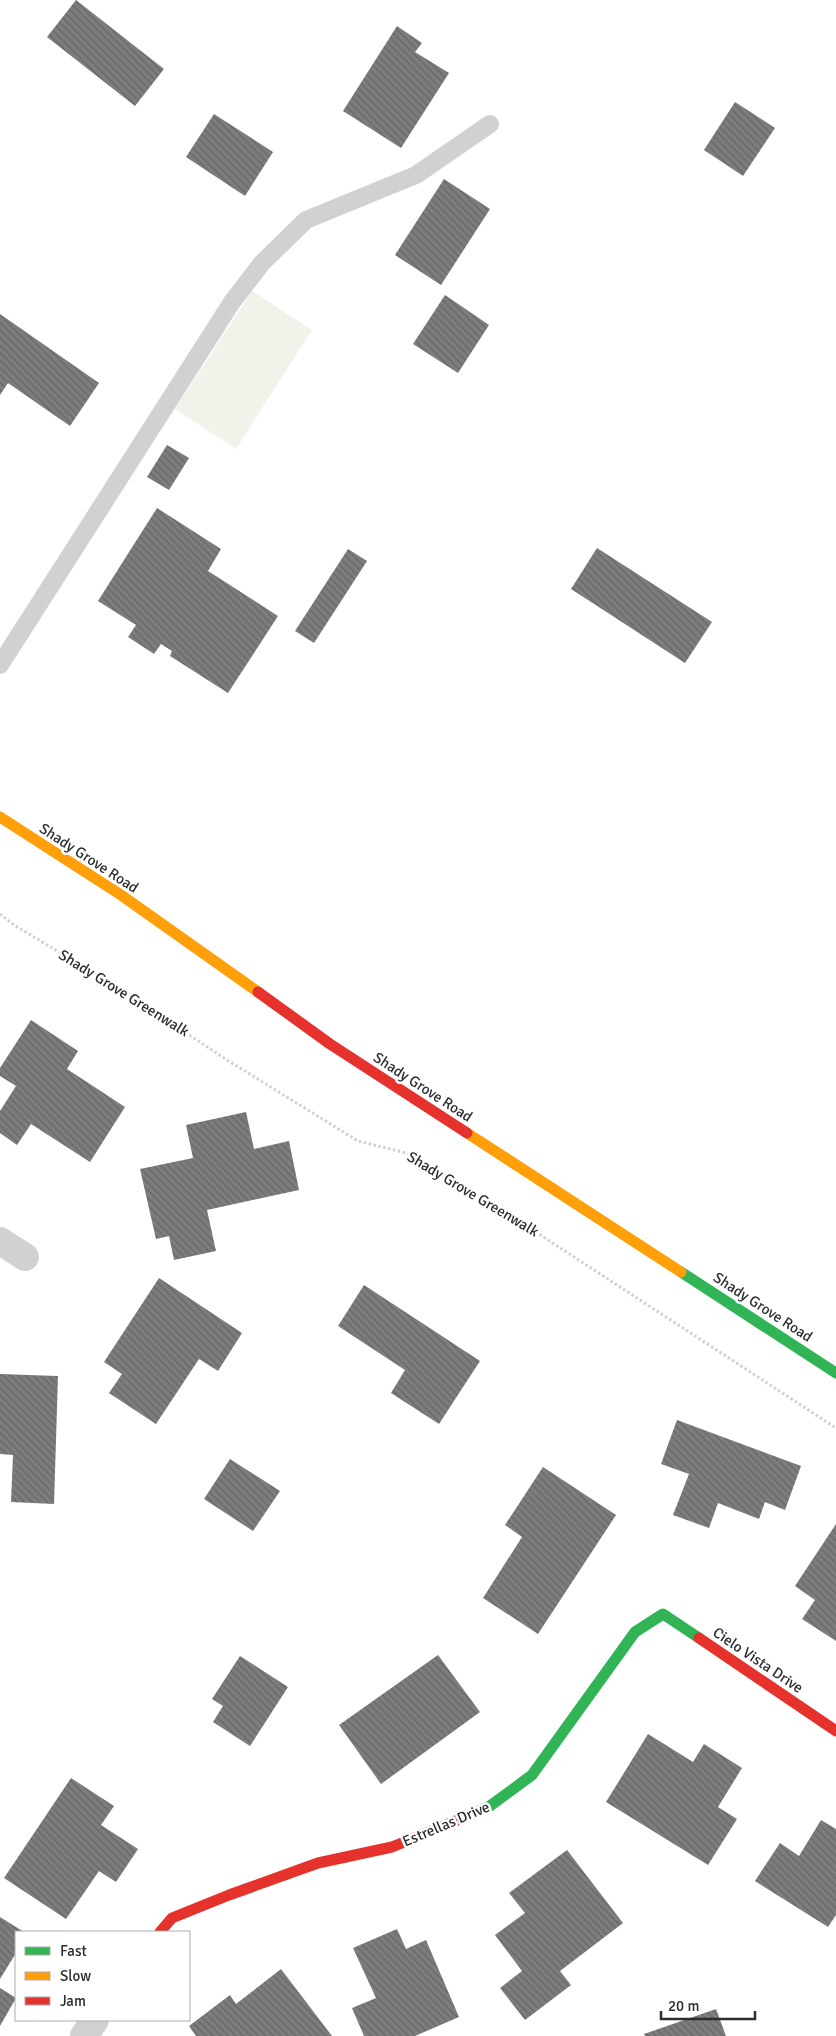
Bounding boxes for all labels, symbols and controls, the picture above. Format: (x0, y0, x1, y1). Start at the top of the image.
street label: Shady Grove Road (36, 819, 142, 897)
street label: Shady Grove Greenwalk (55, 946, 193, 1041)
street label: Shady Grove Road (370, 1048, 476, 1126)
street label: Shady Grove Greenwalk (404, 1148, 542, 1241)
street label: Shady Grove Road (710, 1268, 816, 1346)
street label: Cielo Vista Drive (709, 1623, 807, 1697)
street label: Estrellas Drive (400, 1798, 492, 1850)
legend (15, 1931, 190, 2021)
text: Fast (60, 1942, 87, 1960)
text: Slow (60, 1967, 91, 1985)
scale bar (661, 1988, 755, 2020)
text: Jam (60, 1992, 86, 2010)
text: 20 m (668, 1997, 699, 2015)

